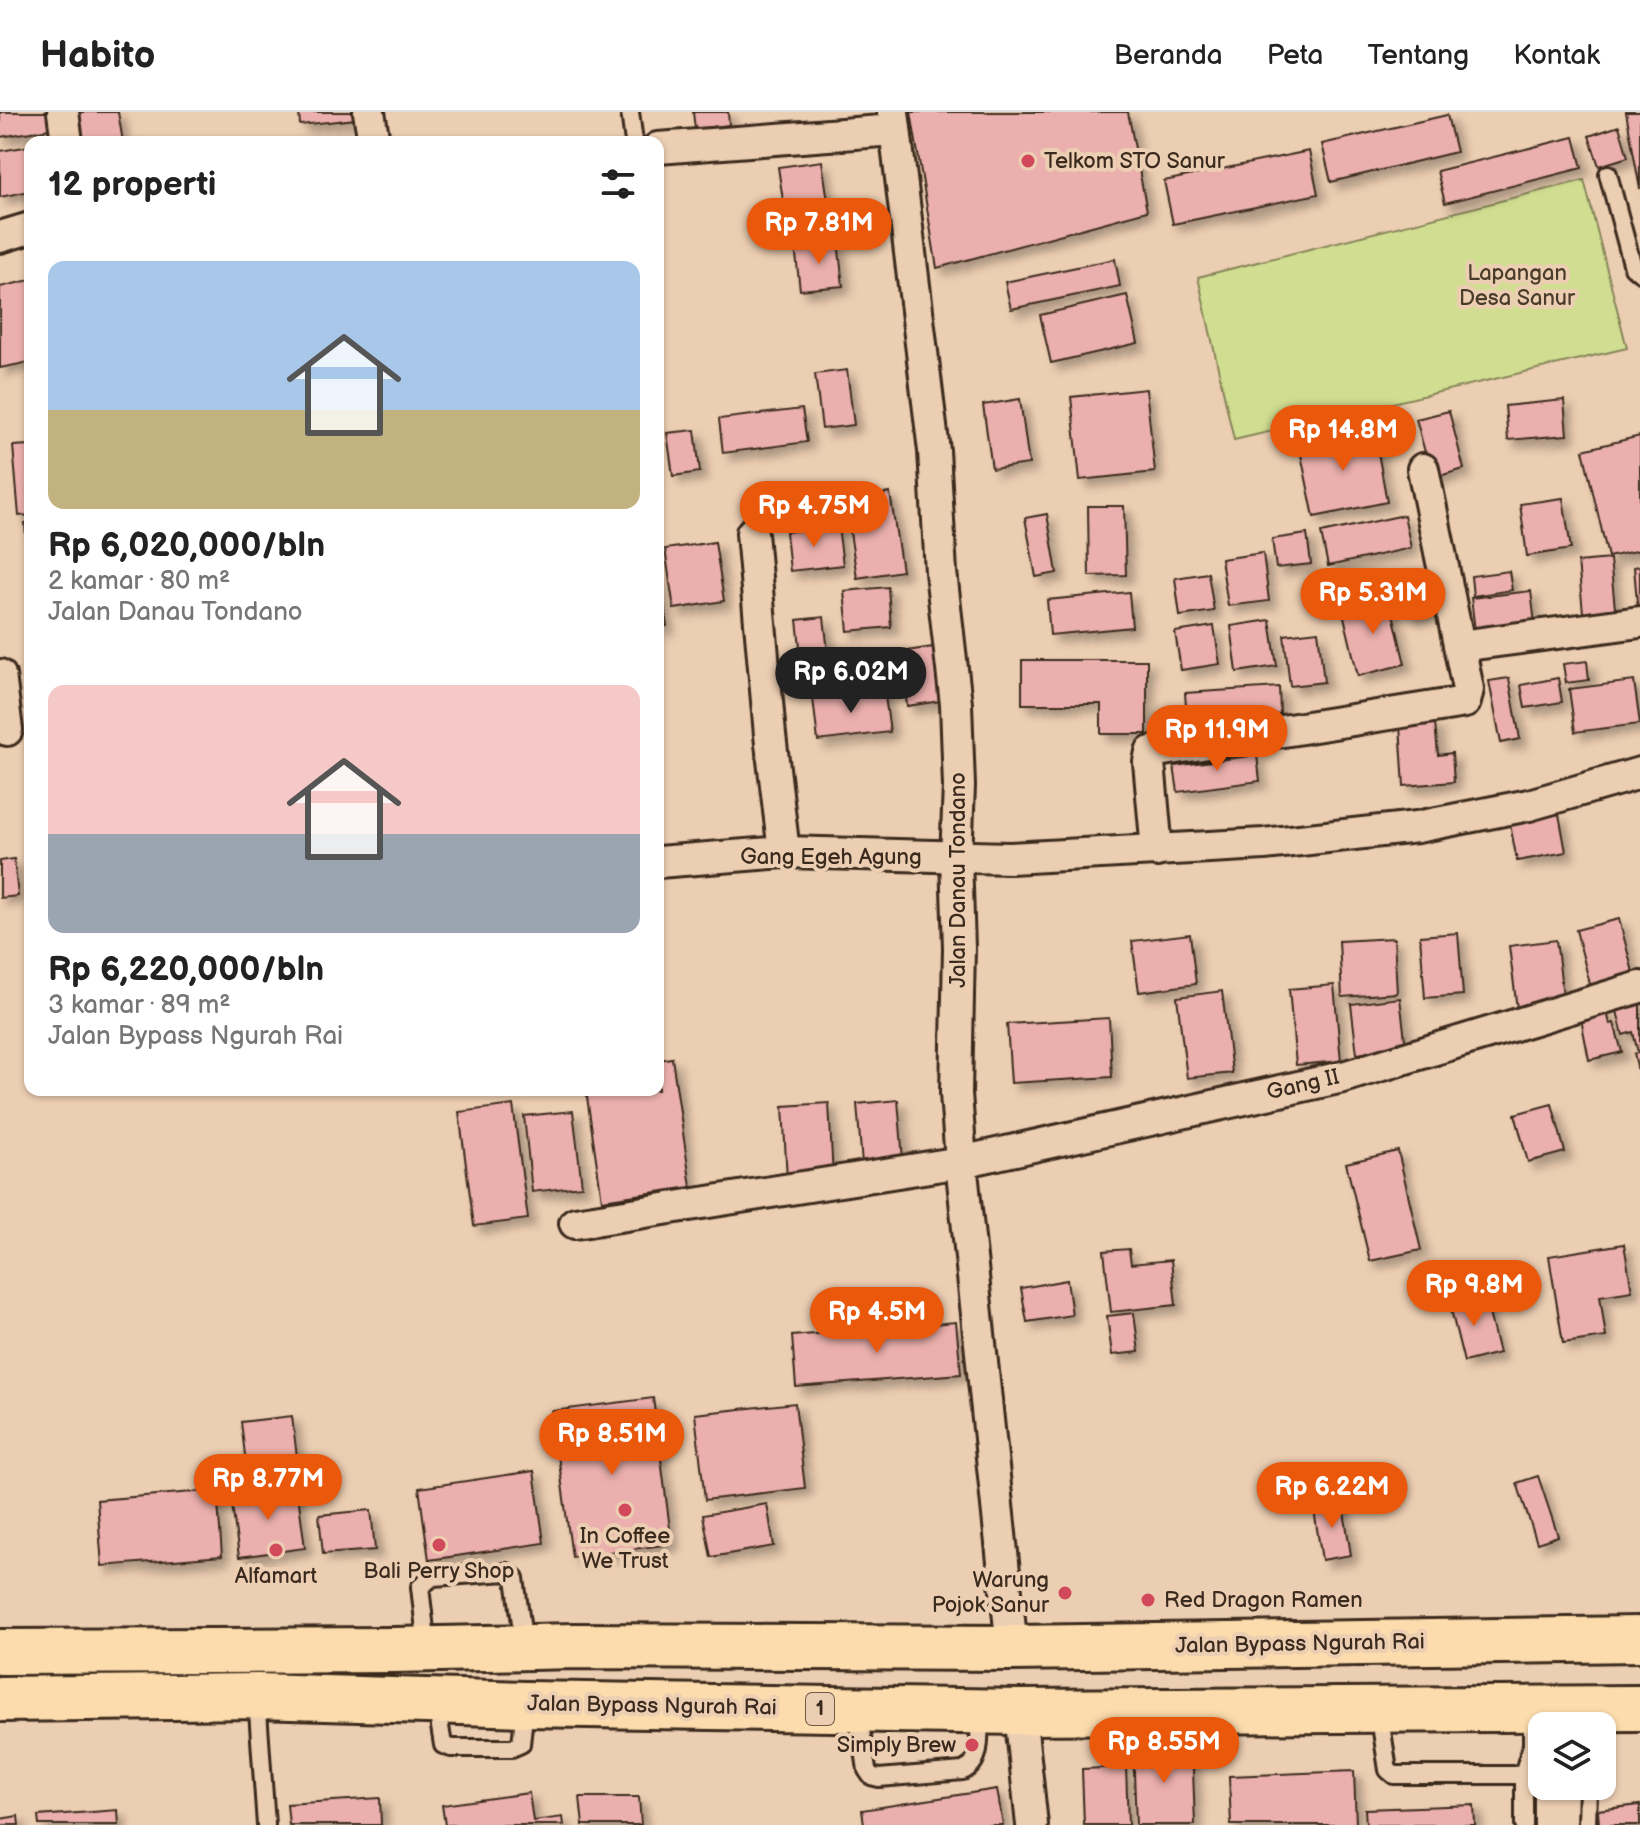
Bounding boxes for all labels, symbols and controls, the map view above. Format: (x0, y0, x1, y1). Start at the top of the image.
text: Habito (40, 33, 155, 78)
text: Beranda (1114, 39, 1223, 72)
text: Peta (1267, 39, 1323, 72)
text: Tentang (1367, 39, 1469, 72)
text: Kontak (1513, 39, 1600, 72)
place label: Telkom STO Sanur (1044, 148, 1226, 175)
marker: Telkom STO Sanur (1019, 152, 1037, 170)
icon: filters (596, 162, 640, 206)
text: 12 properti (48, 164, 216, 205)
pin: Rp 7.81M (736, 198, 902, 266)
text: Rp 7.81M (765, 208, 873, 239)
park label: Lapangan Desa Sanur (1459, 260, 1576, 312)
icon: home (272, 313, 416, 457)
pin: Rp 14.8M (1260, 405, 1426, 473)
text: Rp 14.8M (1288, 415, 1398, 446)
pin: Rp 4.75M (731, 481, 897, 549)
text: Rp 4.75M (758, 491, 870, 522)
text: Rp 6,020,000/bln (48, 525, 325, 566)
text: 2 kamar · 80 m² (48, 566, 230, 597)
pin: Rp 5.31M (1290, 568, 1456, 636)
text: Rp 5.31M (1318, 578, 1428, 609)
text: Jalan Danau Tondano (48, 597, 303, 628)
pin: Rp 6.02M (768, 647, 934, 715)
text: Rp 6.02M (793, 657, 909, 688)
pin: Rp 11.9M (1134, 705, 1300, 773)
text: Rp 11.9M (1164, 715, 1270, 746)
icon: home (272, 737, 416, 881)
street label: Jalan Danau Tondano (945, 772, 972, 988)
street label: Gang Egeh Agung (740, 844, 922, 871)
text: Rp 6,220,000/bln (48, 949, 324, 990)
text: 3 kamar · 89 m² (48, 990, 231, 1021)
text: Jalan Bypass Ngurah Rai (48, 1021, 343, 1052)
street label: Gang II (1264, 1064, 1342, 1106)
pin: Rp 9.8M (1400, 1260, 1548, 1328)
text: Rp 9.8M (1425, 1270, 1523, 1301)
pin: Rp 4.5M (803, 1287, 951, 1355)
text: Rp 4.5M (828, 1297, 926, 1328)
pin: Rp 8.51M (529, 1409, 695, 1477)
text: Rp 8.51M (557, 1419, 667, 1450)
pin: Rp 8.77M (185, 1454, 351, 1522)
pin: Rp 6.22M (1249, 1462, 1415, 1530)
text: Rp 8.77M (212, 1464, 324, 1495)
text: Rp 6.22M (1275, 1472, 1389, 1503)
marker: In Coffee We Trust (616, 1501, 634, 1519)
place label: In Coffee We Trust (580, 1523, 670, 1575)
marker: Bali Perry Shop (430, 1536, 448, 1554)
marker: Alfamart (267, 1541, 285, 1559)
place label: Bali Perry Shop (363, 1558, 515, 1585)
place label: Alfamart (235, 1563, 317, 1590)
place label: Warung Pojok Sanur (932, 1567, 1050, 1619)
marker: Warung Pojok Sanur (1056, 1584, 1074, 1602)
place label: Red Dragon Ramen (1164, 1587, 1363, 1614)
marker: Red Dragon Ramen (1139, 1591, 1157, 1609)
street label: Jalan Bypass Ngurah Rai (1175, 1628, 1425, 1660)
street label: Jalan Bypass Ngurah Rai (527, 1690, 777, 1722)
road number: 1 (806, 1693, 834, 1725)
map controls (1528, 1712, 1616, 1800)
button: layers (1528, 1712, 1616, 1800)
pin: Rp 8.55M (1081, 1717, 1247, 1785)
text: Rp 8.55M (1107, 1727, 1221, 1758)
place label: Simply Brew (837, 1732, 956, 1759)
marker: Simply Brew (963, 1736, 981, 1754)

